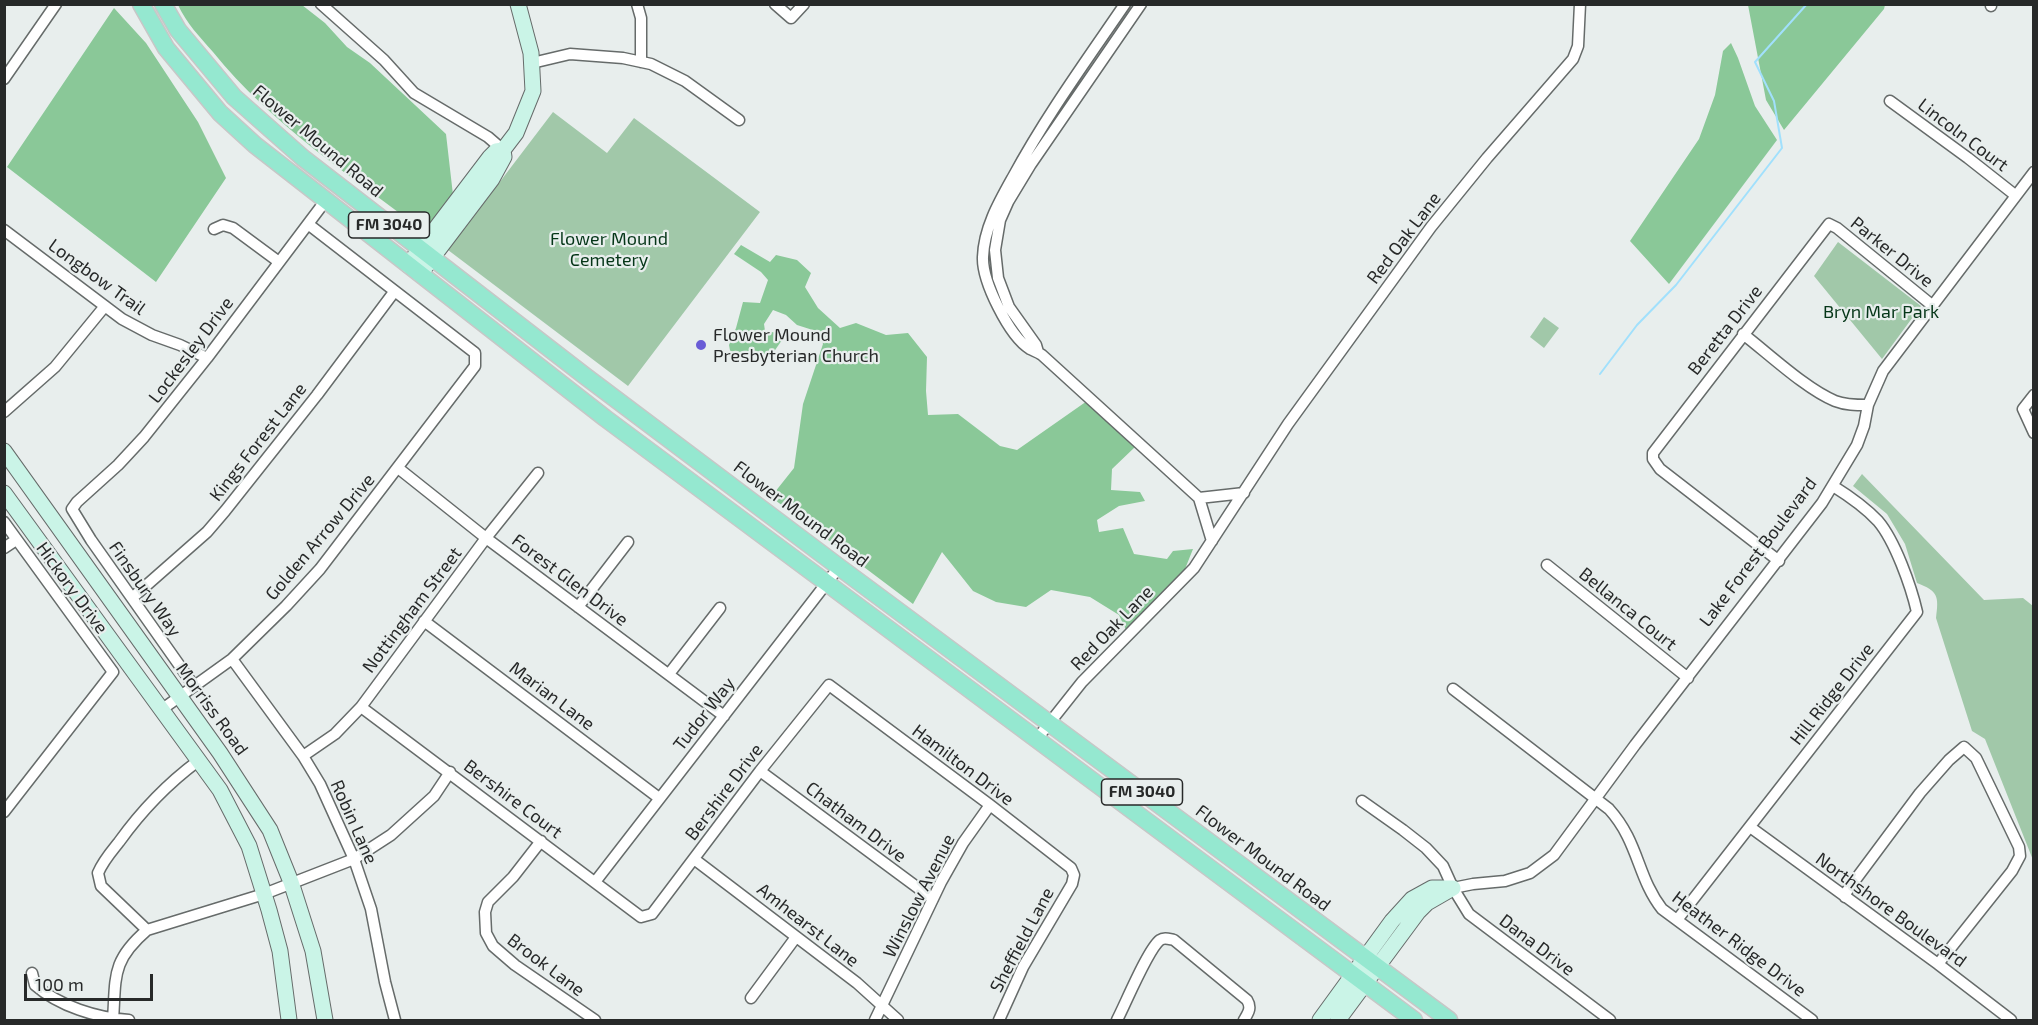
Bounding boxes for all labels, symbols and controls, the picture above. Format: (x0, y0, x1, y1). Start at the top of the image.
street label: Flower Mound Road (248, 80, 388, 202)
street label: Lincoln Court (1913, 94, 2013, 176)
street label: Red Oak Lane (1362, 188, 1446, 288)
road number: FM 3040 (348, 212, 430, 238)
street label: Parker Drive (1846, 212, 1938, 292)
park label: Flower Mound Cemetery (550, 228, 668, 270)
street label: Longbow Trail (44, 234, 150, 320)
street label: Beretta Drive (1683, 281, 1767, 379)
street label: Lockesley Drive (144, 293, 238, 407)
park label: Bryn Mar Park (1823, 301, 1939, 323)
place label: Flower Mound Presbyterian Church (713, 324, 879, 366)
marker: Flower Mound Presbyterian Church (694, 338, 708, 352)
street label: Kings Forest Lane (205, 378, 311, 506)
street label: Flower Mound Road (729, 456, 873, 572)
street label: Golden Arrow Drive (261, 469, 379, 605)
street label: Lake Forest Boulevard (1695, 473, 1821, 631)
street label: Forest Glen Drive (508, 529, 632, 631)
street label: Finsbury Way (104, 537, 186, 641)
street label: Hickory Drive (32, 538, 112, 638)
street label: Nottingham Street (358, 543, 466, 677)
street label: Bellanca Court (1575, 563, 1681, 655)
street label: Red Oak Lane (1066, 581, 1158, 675)
street label: Hill Ridge Drive (1785, 639, 1879, 749)
street label: Marian Lane (505, 657, 599, 735)
street label: Morriss Road (171, 659, 253, 759)
street label: Tudor Way (669, 673, 739, 755)
street label: Hamilton Drive (908, 720, 1018, 810)
street label: Bershire Drive (681, 739, 767, 845)
street label: Bershire Court (460, 755, 566, 843)
street label: Robin Lane (326, 777, 382, 867)
street label: Chatham Drive (801, 777, 911, 867)
road number: FM 3040 (1102, 779, 1182, 805)
street label: Flower Mound Road (1191, 800, 1335, 916)
street label: Winslow Avenue (879, 831, 959, 961)
street label: Northshore Boulevard (1811, 848, 1971, 972)
street label: Amhearst Lane (753, 878, 863, 972)
street label: Sheffield Lane (985, 884, 1059, 996)
street label: Heather Ridge Drive (1668, 887, 1810, 1001)
street label: Dana Drive (1495, 910, 1579, 980)
street label: Brook Lane (503, 929, 589, 1001)
scale bar (27, 962, 156, 1000)
text: 100 m (35, 973, 84, 995)

